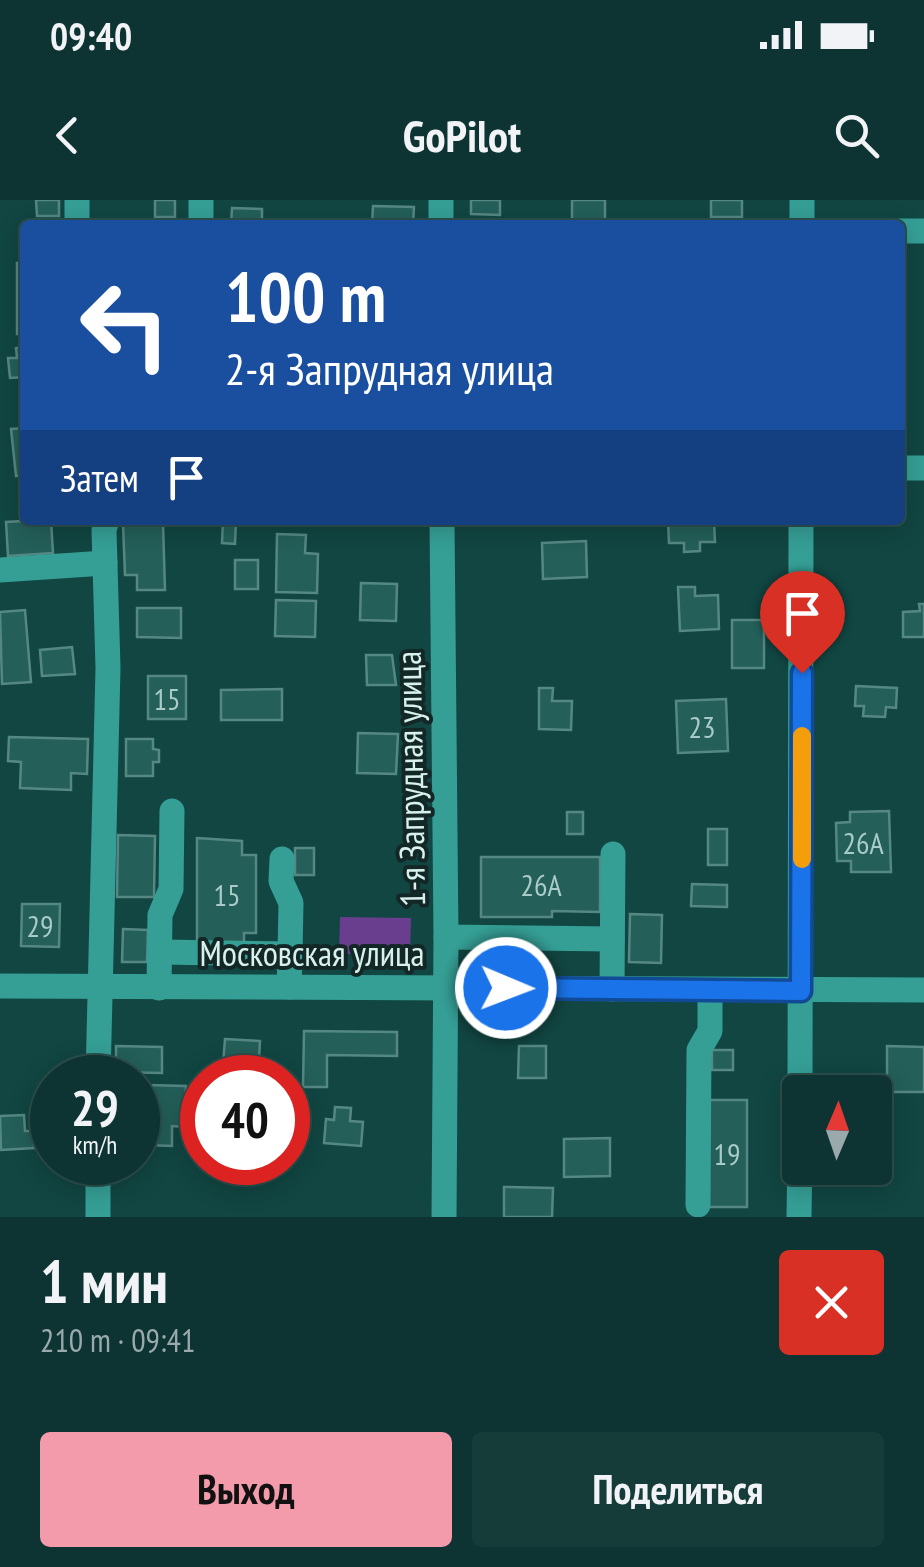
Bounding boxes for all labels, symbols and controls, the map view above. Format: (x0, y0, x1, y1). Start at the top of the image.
text: 09:40 (50, 11, 132, 60)
text: GoPilot (403, 106, 521, 164)
icon: back (40, 108, 95, 163)
icon: search (829, 108, 884, 163)
text: 100 m (225, 251, 386, 341)
icon: left (60, 260, 190, 390)
text: 2-я Запрудная улица (225, 339, 554, 397)
icon: arrive (159, 450, 214, 505)
text: Затем (60, 453, 139, 502)
pin (760, 571, 845, 674)
icon: arrive (775, 586, 830, 641)
street label: 1-я Запрудная улица (385, 651, 435, 907)
house number: 15 (154, 679, 181, 718)
house number: 23 (689, 707, 716, 746)
house number: 26А (842, 823, 884, 862)
house number: 26А (520, 865, 562, 904)
house number: 15 (214, 875, 241, 914)
house number: 29 (27, 906, 54, 945)
street label: Московская улица (200, 930, 424, 976)
position arrow (454, 936, 558, 1040)
speed limit sign: 40 (180, 1055, 310, 1185)
text: 29 (71, 1075, 119, 1140)
north arrow (782, 1075, 892, 1185)
map controls (782, 1075, 892, 1185)
text: km/h (73, 1129, 117, 1161)
house number: 19 (714, 1134, 741, 1173)
text: 1 мин (40, 1242, 168, 1320)
button: close (779, 1250, 884, 1355)
text: 210 m · 09:41 (40, 1319, 195, 1361)
button: Выход (40, 1432, 452, 1547)
button: Поделиться (472, 1432, 884, 1547)

